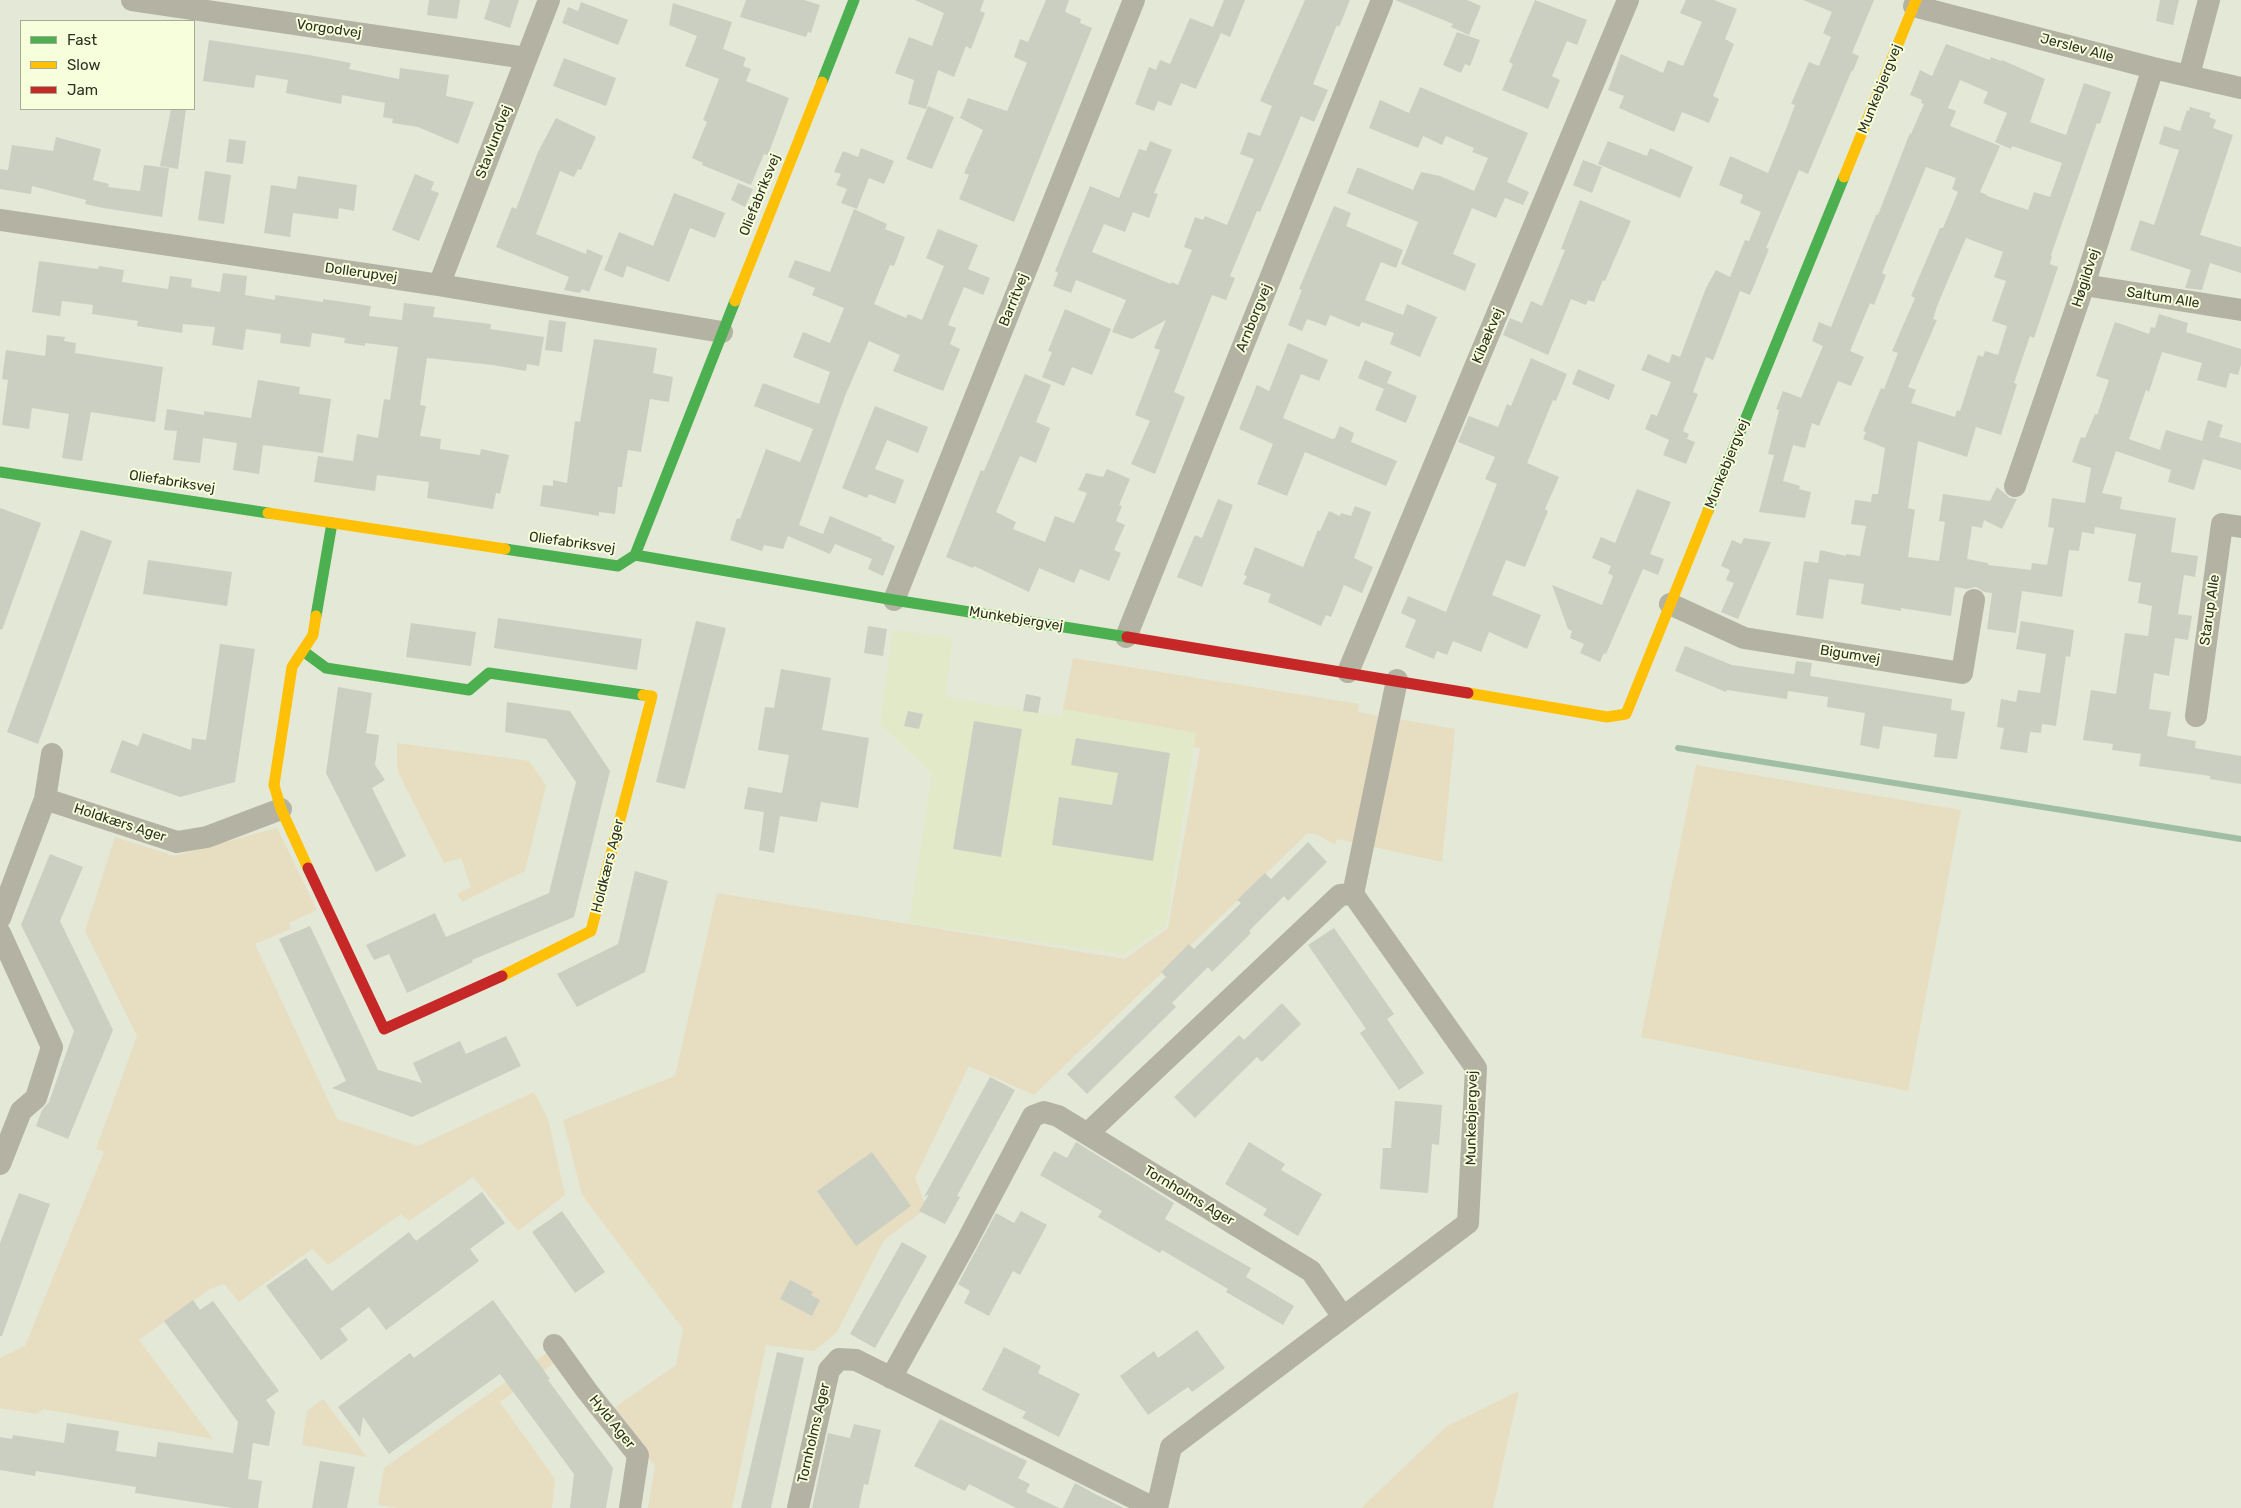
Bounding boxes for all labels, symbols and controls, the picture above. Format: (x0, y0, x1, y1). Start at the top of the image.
street label: Vorgodvej (296, 16, 362, 42)
legend (20, 20, 195, 110)
street label: Jerslev Alle (2038, 30, 2116, 66)
text: Fast (67, 31, 97, 49)
street label: Munkebjergvej (1854, 42, 1906, 136)
text: Slow (67, 56, 100, 74)
text: Jam (67, 81, 98, 99)
street label: Stavlundvej (472, 103, 516, 181)
street label: Oliefabriksvej (736, 152, 784, 238)
street label: Høgildvej (2069, 247, 2103, 309)
street label: Dollerupvej (324, 260, 398, 286)
street label: Barritvej (996, 271, 1032, 329)
street label: Arnborgvej (1233, 281, 1275, 355)
street label: Saltum Alle (2125, 284, 2201, 312)
street label: Kibækvej (1469, 306, 1507, 366)
street label: Munkebjergvej (1701, 417, 1753, 511)
street label: Oliefabriksvej (128, 467, 216, 497)
street label: Oliefabriksvej (528, 529, 616, 557)
street label: Starup Alle (2197, 573, 2223, 647)
street label: Munkebjergvej (968, 603, 1064, 635)
street label: Bigumvej (1819, 642, 1881, 668)
street label: Holdkærs Ager (72, 800, 168, 846)
street label: Holdkærs Ager (588, 817, 628, 915)
street label: Munkebjergvej (1463, 1070, 1481, 1166)
street label: Tornholms Ager (1141, 1162, 1237, 1230)
street label: Tornholms Ager (794, 1381, 834, 1485)
street label: Hyld Ager (585, 1392, 639, 1452)

